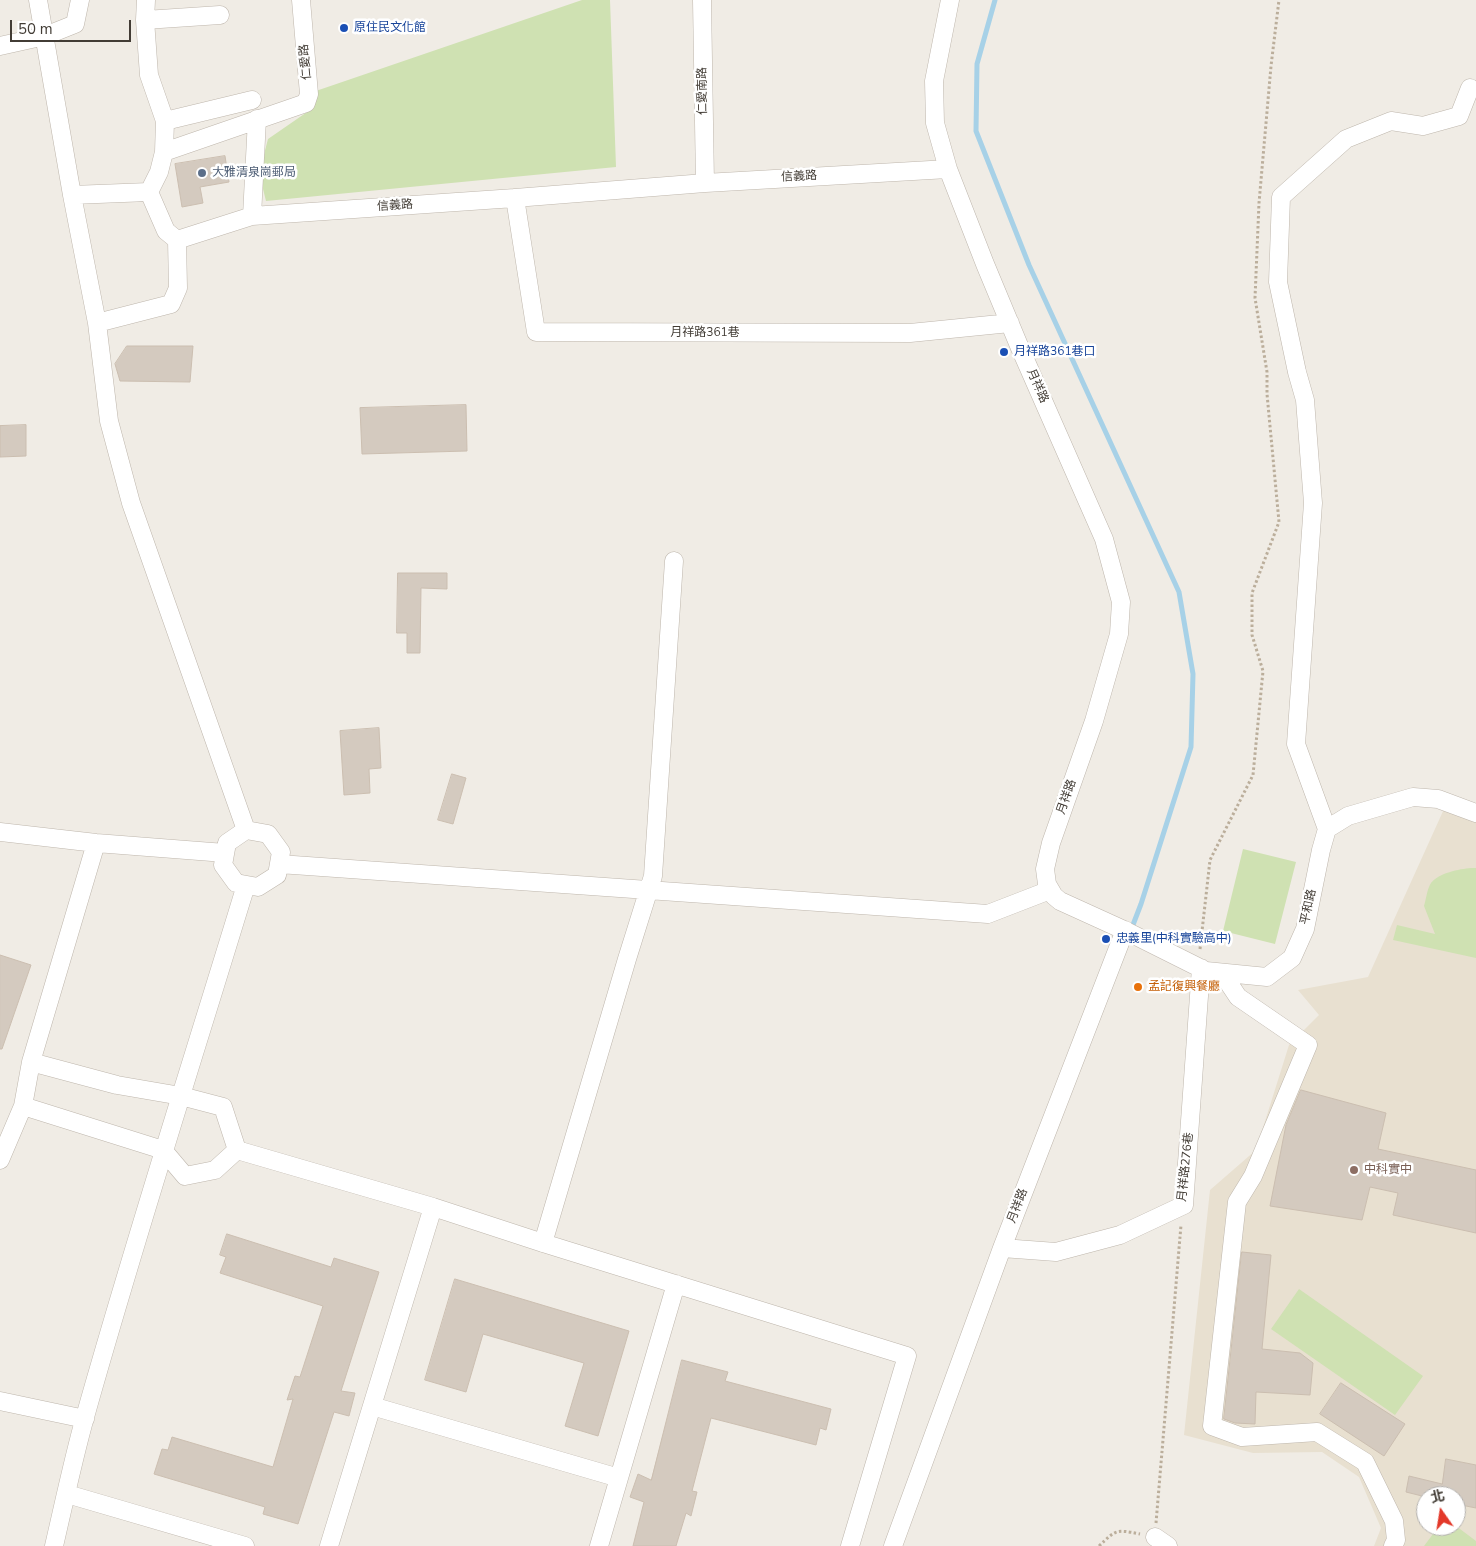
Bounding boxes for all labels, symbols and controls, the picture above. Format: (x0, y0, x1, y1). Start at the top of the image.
scale bar (12, 10, 134, 42)
text: 50 m (18, 19, 53, 39)
place label: 原住民文化館 (354, 21, 426, 35)
marker: 原住民文化館 (338, 22, 350, 34)
street label: 仁愛路 (297, 43, 315, 81)
street label: 仁愛南路 (695, 67, 711, 115)
place label: 大雅清泉崗郵局 (212, 166, 296, 180)
marker: 大雅清泉崗郵局 (196, 167, 208, 179)
street label: 信義路 (781, 169, 817, 185)
street label: 信義路 (377, 198, 413, 214)
street label: 月祥路361巷 (670, 326, 740, 340)
place label: 月祥路361巷口 (1014, 345, 1096, 359)
marker: 月祥路361巷口 (998, 346, 1010, 358)
street label: 月祥路 (1023, 367, 1051, 405)
street label: 月祥路 (1054, 778, 1080, 816)
street label: 平和路 (1298, 888, 1320, 926)
place label: 忠義里(中科實驗高中) (1116, 932, 1232, 946)
marker: 忠義里(中科實驗高中) (1100, 933, 1112, 945)
place label: 孟記復興餐廳 (1148, 980, 1220, 994)
marker: 孟記復興餐廳 (1132, 981, 1144, 993)
street label: 月祥路276巷 (1175, 1132, 1197, 1202)
place label: 中科實中 (1364, 1163, 1412, 1177)
marker: 中科實中 (1348, 1164, 1360, 1176)
street label: 月祥路 (1005, 1187, 1031, 1225)
north arrow (1416, 1486, 1466, 1536)
text: 北 (1429, 1486, 1447, 1508)

